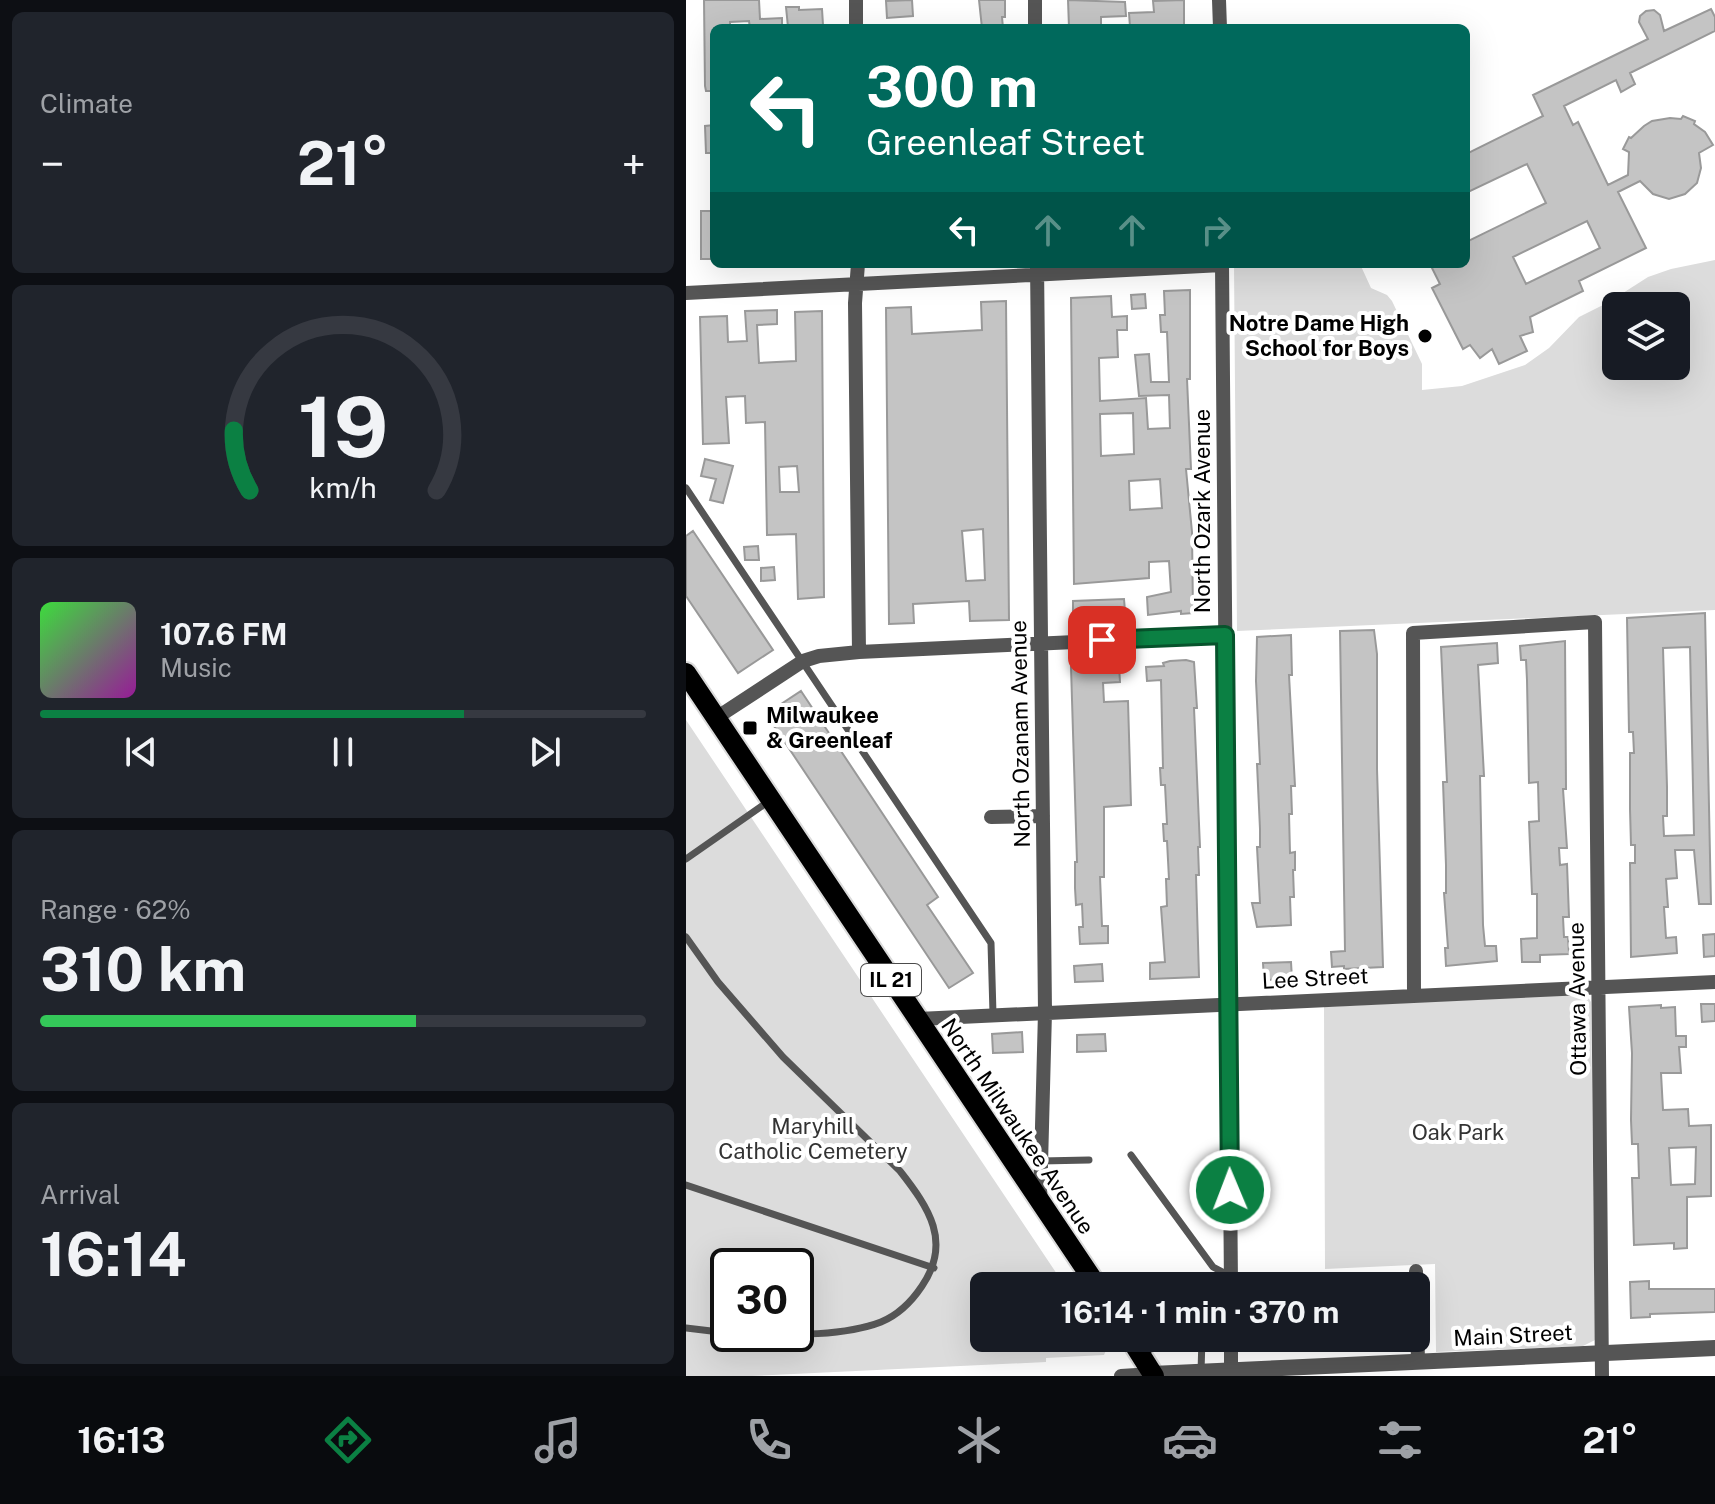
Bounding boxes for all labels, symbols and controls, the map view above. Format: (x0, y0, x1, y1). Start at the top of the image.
text: 300 m (866, 54, 1038, 120)
icon: left (734, 56, 838, 160)
text: Climate (40, 88, 133, 119)
text: Greenleaf Street (866, 121, 1145, 163)
text: 21° (297, 128, 389, 199)
text: − (40, 138, 64, 190)
text: + (622, 138, 646, 190)
icon: left (942, 208, 986, 252)
icon: ahead (1026, 208, 1070, 252)
icon: ahead (1110, 208, 1154, 252)
icon: right (1194, 208, 1238, 252)
map controls (1602, 292, 1690, 380)
button: layers (1602, 292, 1690, 380)
place label: Notre Dame High School for Boys (1229, 310, 1409, 361)
marker: Notre Dame High School for Boys (1416, 327, 1434, 345)
text: 19 (298, 378, 388, 476)
street label: North Ozark Avenue (1189, 409, 1215, 613)
text: km/h (309, 471, 377, 504)
pin (1068, 606, 1136, 674)
text: 107.6 FM (160, 616, 288, 652)
icon: arrive (1080, 618, 1124, 662)
street label: North Ozanam Avenue (1005, 620, 1035, 848)
text: Music (160, 652, 232, 683)
place label: Milwaukee & Greenleaf (766, 702, 893, 753)
marker: Milwaukee & Greenleaf (741, 719, 759, 737)
icon: previous (119, 730, 163, 774)
icon: pause (321, 730, 365, 774)
icon: next (523, 730, 567, 774)
text: Range · 62% (40, 894, 191, 925)
street label: Ottawa Avenue (1563, 922, 1591, 1076)
text: 310 km (40, 934, 246, 1005)
street label: Lee Street (1261, 962, 1369, 994)
road number: IL 21 (861, 964, 921, 996)
street label: North Milwaukee Avenue (936, 1013, 1100, 1239)
park label: Maryhill Catholic Cemetery (718, 1113, 908, 1164)
park label: Oak Park (1412, 1119, 1504, 1145)
position arrow (1188, 1148, 1272, 1232)
text: Arrival (40, 1179, 120, 1210)
text: 16:14 (40, 1219, 187, 1290)
speed limit sign: 30 (710, 1248, 814, 1352)
text: 16:14 · 1 min · 370 m (1061, 1294, 1339, 1330)
street label: Main Street (1453, 1319, 1573, 1351)
icon: directions (320, 1412, 376, 1468)
icon: music (530, 1412, 586, 1468)
icon: phone (741, 1412, 797, 1468)
icon: climate (951, 1412, 1007, 1468)
icon: car (1162, 1412, 1218, 1468)
icon: filters (1372, 1412, 1428, 1468)
text: 16:13 (77, 1419, 165, 1461)
text: 21° (1582, 1419, 1638, 1461)

